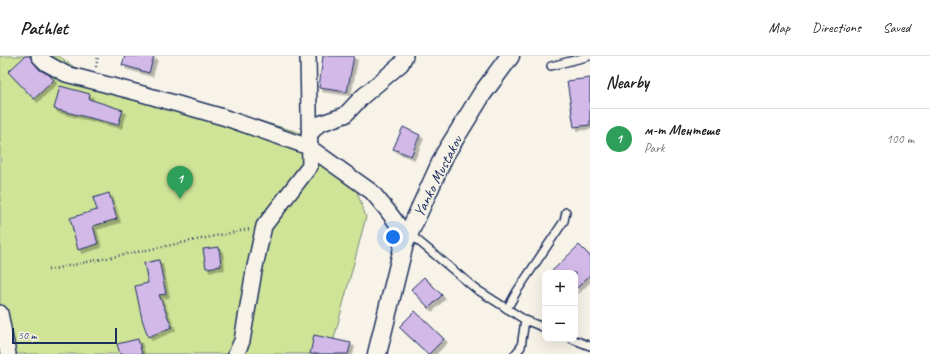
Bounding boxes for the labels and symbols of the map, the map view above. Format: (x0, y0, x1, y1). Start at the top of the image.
street label: Yanko Mustakov (409, 131, 468, 220)
pin: 1 (167, 166, 193, 199)
your location (383, 227, 403, 247)
scale bar (12, 326, 117, 345)

